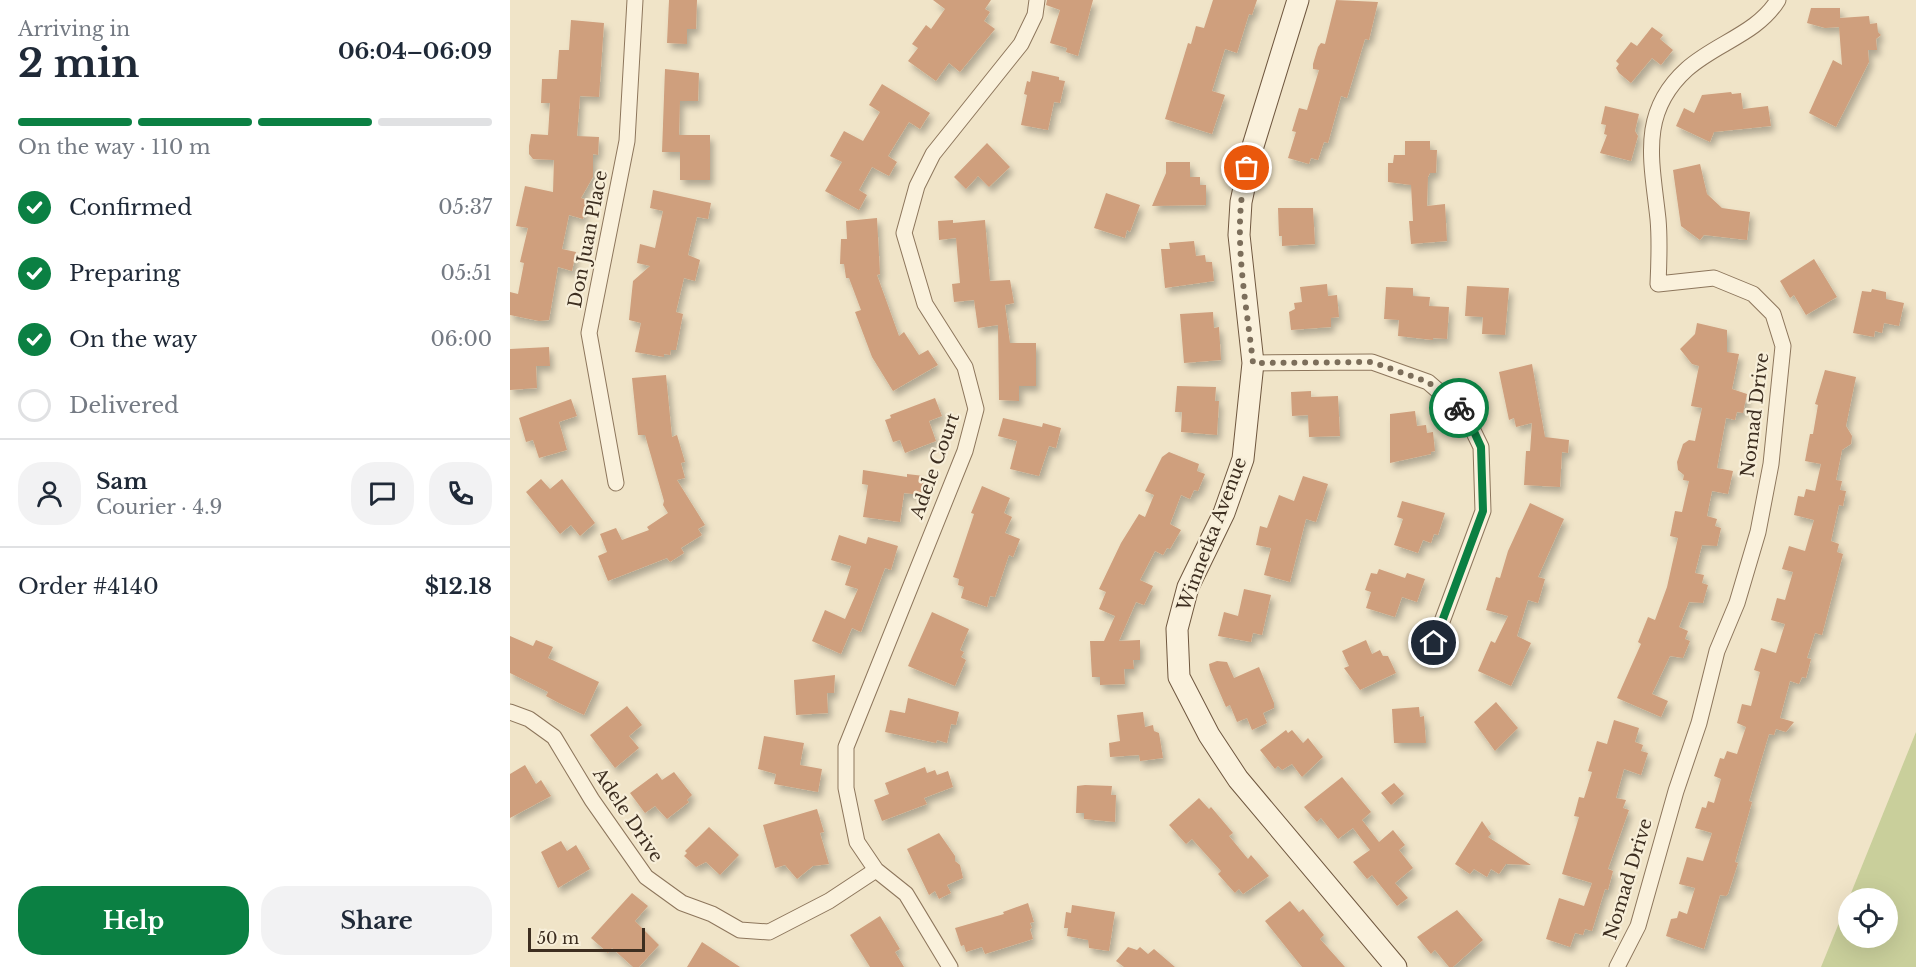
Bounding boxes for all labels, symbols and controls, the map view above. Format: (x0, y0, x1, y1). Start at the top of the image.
text: Arriving in (18, 17, 130, 41)
text: 06:04–06:09 (338, 38, 492, 65)
text: 2 min (18, 39, 139, 88)
text: On the way · 110 m (18, 135, 211, 159)
pin (1221, 142, 1272, 193)
icon: bag (1230, 151, 1263, 184)
street label: Don Juan Place (564, 168, 612, 310)
icon: check (18, 191, 51, 224)
text: Confirmed (69, 194, 192, 221)
text: 05:37 (438, 195, 492, 219)
icon: check (18, 257, 51, 290)
text: Preparing (69, 260, 180, 287)
text: 05:51 (440, 261, 492, 285)
icon: check (18, 323, 51, 356)
text: On the way (69, 326, 197, 353)
text: 06:00 (431, 327, 492, 351)
street label: Nomad Drive (1736, 351, 1774, 479)
courier (1429, 378, 1489, 438)
text: Delivered (69, 392, 179, 419)
icon: bike (1443, 392, 1476, 425)
street label: Adele Court (905, 410, 964, 523)
street label: Winnetka Avenue (1172, 454, 1251, 615)
button: person (18, 462, 81, 525)
button: chat (351, 462, 414, 525)
button: phone (429, 462, 492, 525)
text: Sam (96, 468, 148, 495)
text: Courier · 4.9 (96, 495, 222, 519)
text: Order #4140 (18, 573, 159, 600)
text: $12.18 (425, 573, 492, 600)
pin (1408, 617, 1459, 668)
icon: home (1417, 626, 1450, 659)
street label: Adele Drive (588, 763, 668, 866)
street label: Nomad Drive (1599, 816, 1657, 942)
button: Help (18, 886, 249, 955)
button: Share (261, 886, 492, 955)
map controls (1838, 888, 1898, 948)
button: locate (1838, 888, 1898, 948)
scale bar (528, 925, 645, 952)
text: 50 m (537, 928, 579, 948)

